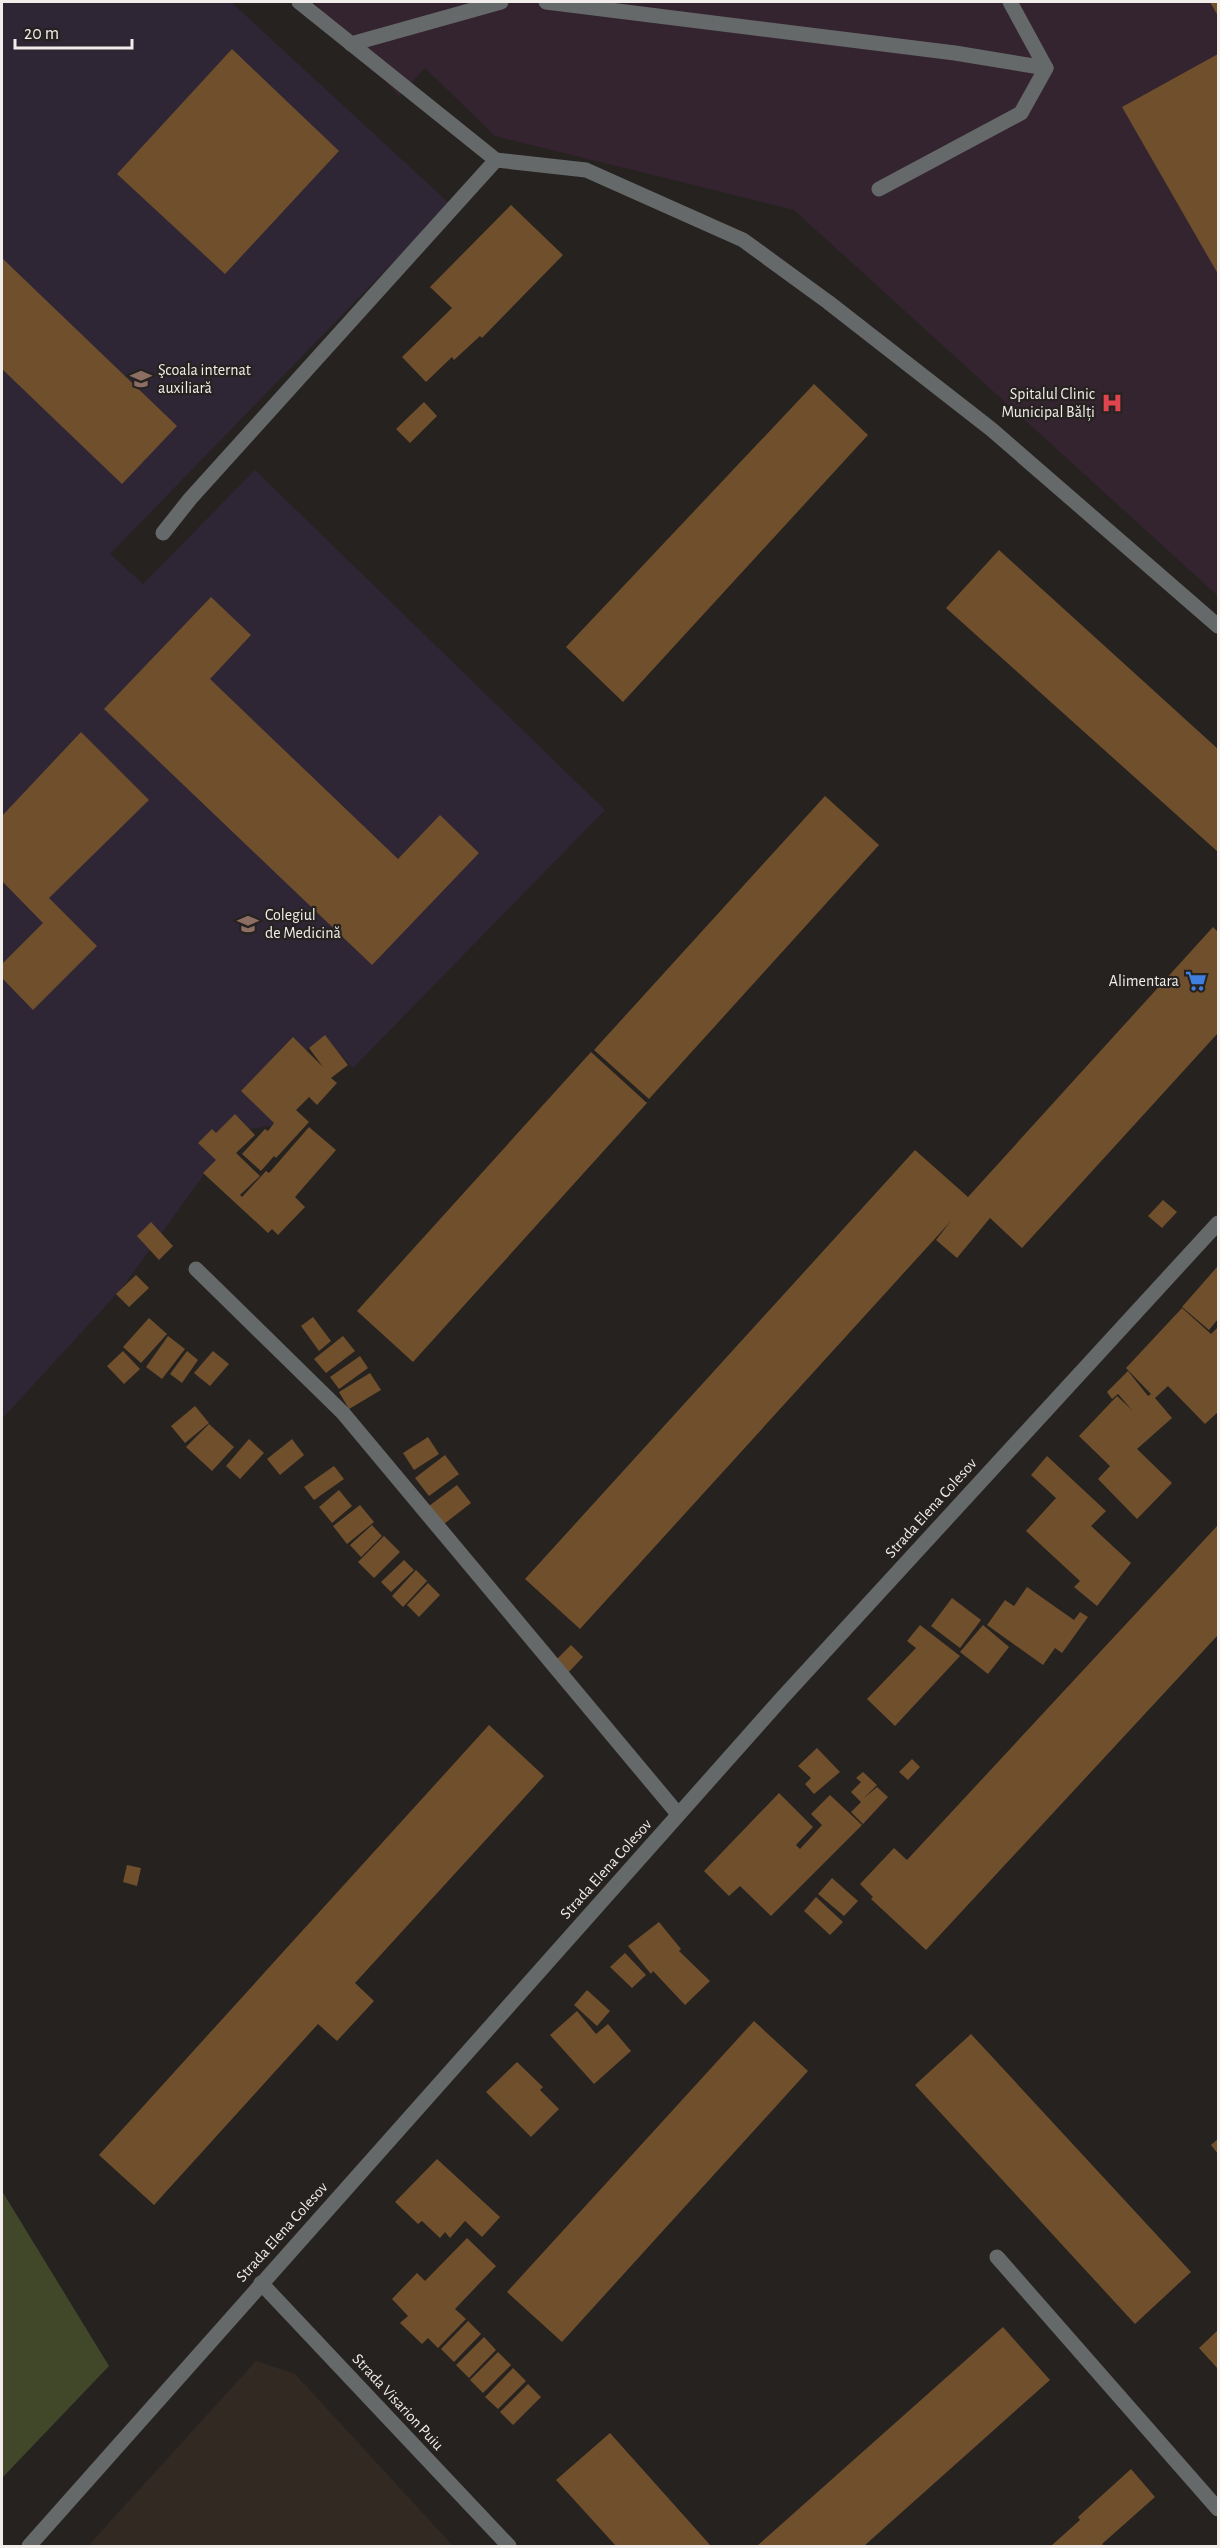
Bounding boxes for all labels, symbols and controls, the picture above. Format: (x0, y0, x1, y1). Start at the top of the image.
scale bar (15, 12, 132, 50)
text: 20 m (24, 25, 59, 43)
place label: Şcoala internat auxiliară (158, 362, 251, 396)
school or university icon: Şcoala internat auxiliară (129, 367, 153, 391)
place label: Spitalul Clinic Municipal Bălți (1001, 386, 1095, 422)
hospital icon: Spitalul Clinic Municipal Bălți (1100, 391, 1124, 415)
place label: Colegiul de Medicină (265, 907, 341, 941)
school or university icon: Colegiul de Medicină (236, 912, 260, 936)
supermarket icon: Alimentara (1184, 969, 1208, 993)
place label: Alimentara (1109, 973, 1179, 989)
street label: Strada Elena Colesov (882, 1455, 980, 1561)
street label: Strada Elena Colesov (557, 1816, 655, 1922)
street label: Strada Elena Colesov (233, 2179, 331, 2285)
street label: Strada Visarion Puiu (349, 2351, 447, 2453)

